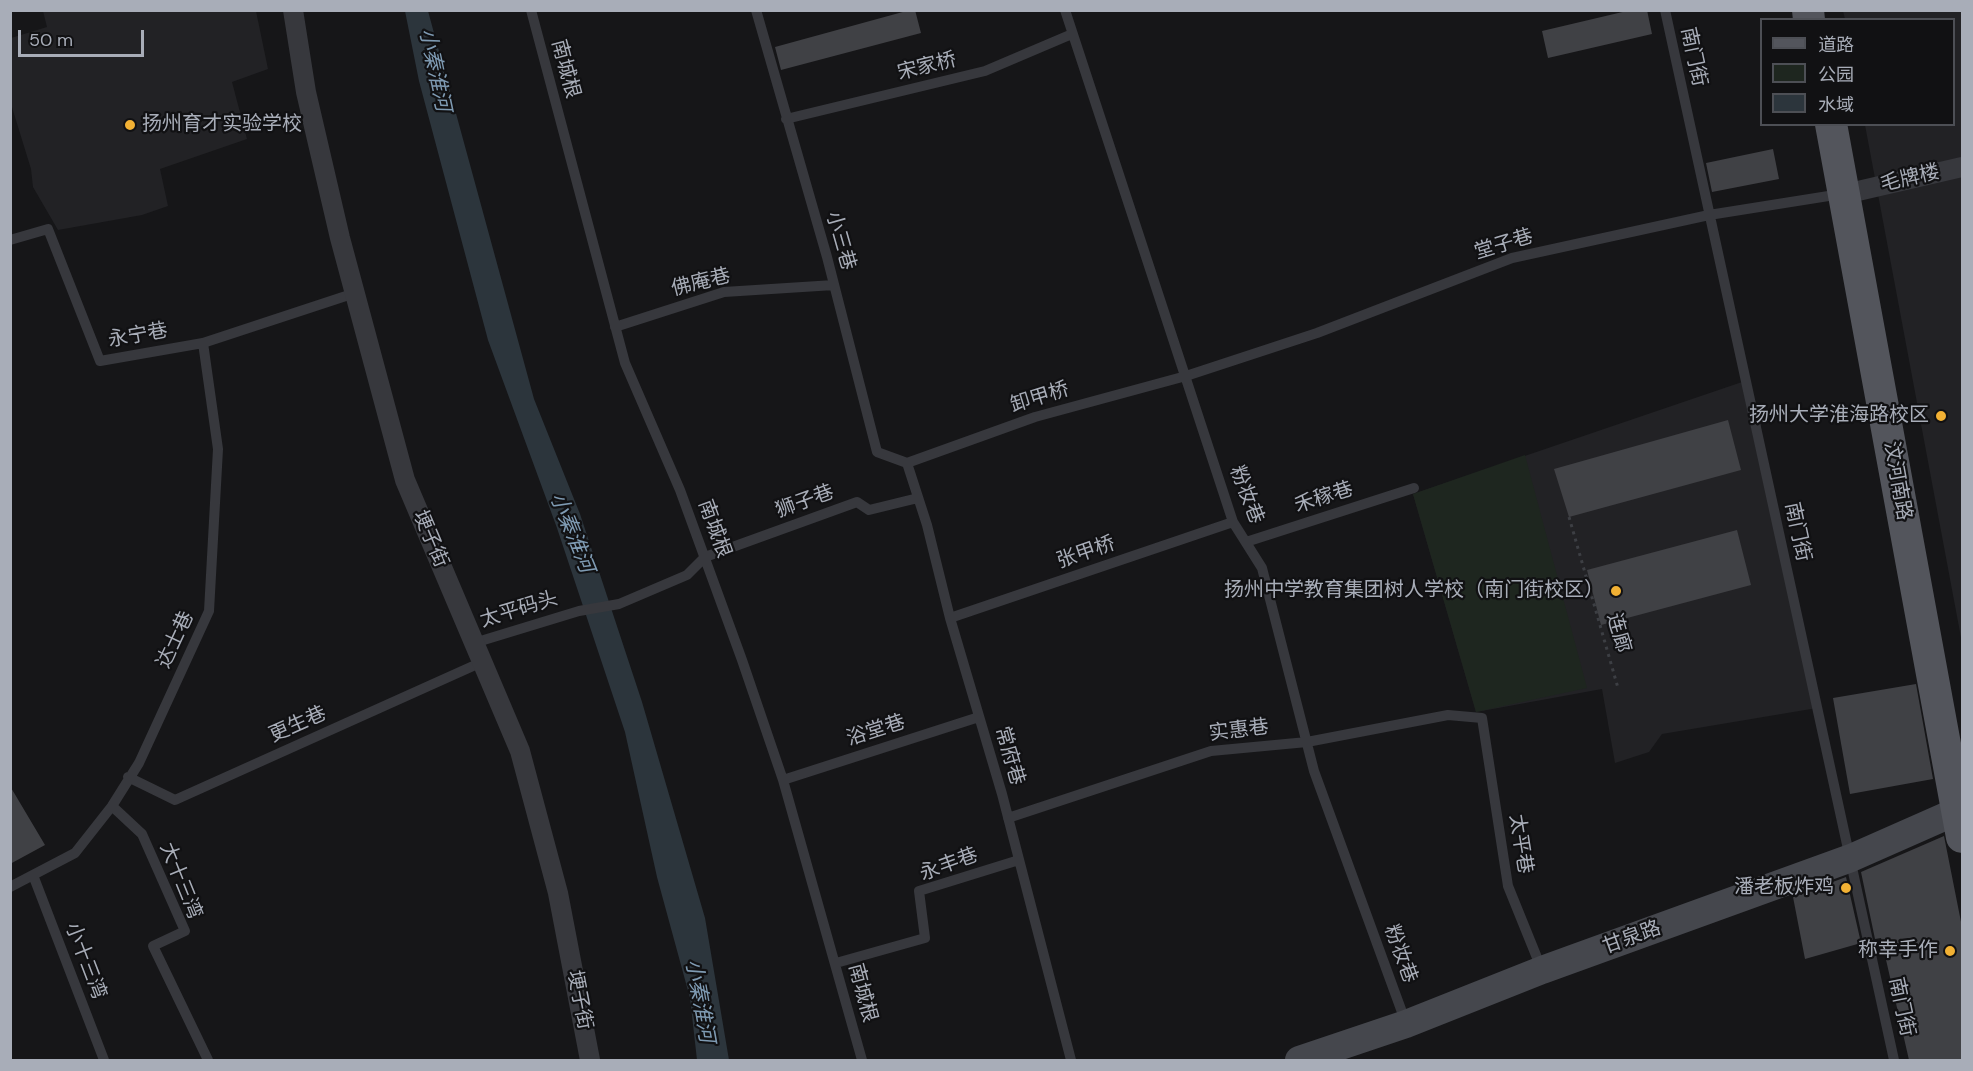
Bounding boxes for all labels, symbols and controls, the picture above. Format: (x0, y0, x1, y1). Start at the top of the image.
scale bar (21, 18, 147, 56)
legend (1760, 18, 1955, 126)
street label: 南门街 (1675, 25, 1711, 89)
water label: 小秦淮河 (413, 26, 455, 114)
text: 50 m (29, 28, 73, 52)
text: 道路 (1818, 33, 1854, 57)
street label: 南城根 (546, 37, 584, 101)
street label: 宋家桥 (895, 48, 959, 86)
text: 公园 (1818, 63, 1854, 87)
text: 水域 (1818, 93, 1854, 117)
place label: 扬州育才实验学校 (142, 113, 302, 137)
marker: 扬州育才实验学校 (123, 118, 137, 132)
street label: 毛牌楼 (1878, 161, 1942, 197)
street label: 小三巷 (820, 209, 860, 273)
street label: 堂子巷 (1472, 225, 1536, 265)
street label: 佛庵巷 (669, 264, 733, 302)
street label: 永宁巷 (106, 319, 170, 353)
street label: 卸甲桥 (1008, 378, 1072, 418)
place label: 扬州大学淮海路校区 (1749, 404, 1929, 428)
marker: 扬州大学淮海路校区 (1934, 409, 1948, 423)
street label: 汶河南路 (1878, 440, 1916, 522)
street label: 粉妆巷 (1224, 463, 1268, 527)
street label: 禾稼巷 (1292, 477, 1356, 519)
street label: 狮子巷 (773, 480, 837, 524)
water label: 小秦淮河 (544, 489, 598, 577)
street label: 南城根 (692, 497, 736, 561)
street label: 南门街 (1779, 500, 1815, 564)
street label: 埂子街 (407, 507, 453, 571)
street label: 张甲桥 (1054, 532, 1118, 574)
place label: 扬州中学教育集团树人学校（南门街校区） (1224, 579, 1604, 603)
marker: 扬州中学教育集团树人学校（南门街校区） (1609, 584, 1623, 598)
street label: 太平码头 (477, 587, 561, 633)
street label: 达士巷 (152, 608, 200, 672)
street label: 连廊 (1601, 610, 1635, 656)
street label: 更生巷 (266, 702, 330, 748)
street label: 浴堂巷 (844, 710, 908, 752)
street label: 实惠巷 (1208, 715, 1270, 747)
street label: 常府巷 (989, 724, 1029, 788)
street label: 太平巷 (1503, 812, 1537, 876)
street label: 大十三湾 (154, 839, 206, 923)
street label: 永丰巷 (917, 843, 981, 887)
place label: 潘老板炸鸡 (1734, 876, 1834, 900)
marker: 潘老板炸鸡 (1839, 881, 1853, 895)
street label: 甘泉路 (1600, 916, 1664, 960)
street label: 小十三湾 (59, 919, 111, 1003)
street label: 粉妆巷 (1378, 922, 1422, 986)
place label: 称幸手作 (1858, 939, 1938, 963)
marker: 称幸手作 (1943, 944, 1957, 958)
water label: 小秦淮河 (679, 957, 719, 1045)
street label: 南城根 (843, 961, 881, 1025)
street label: 埂子街 (561, 968, 597, 1032)
street label: 南门街 (1883, 975, 1919, 1039)

